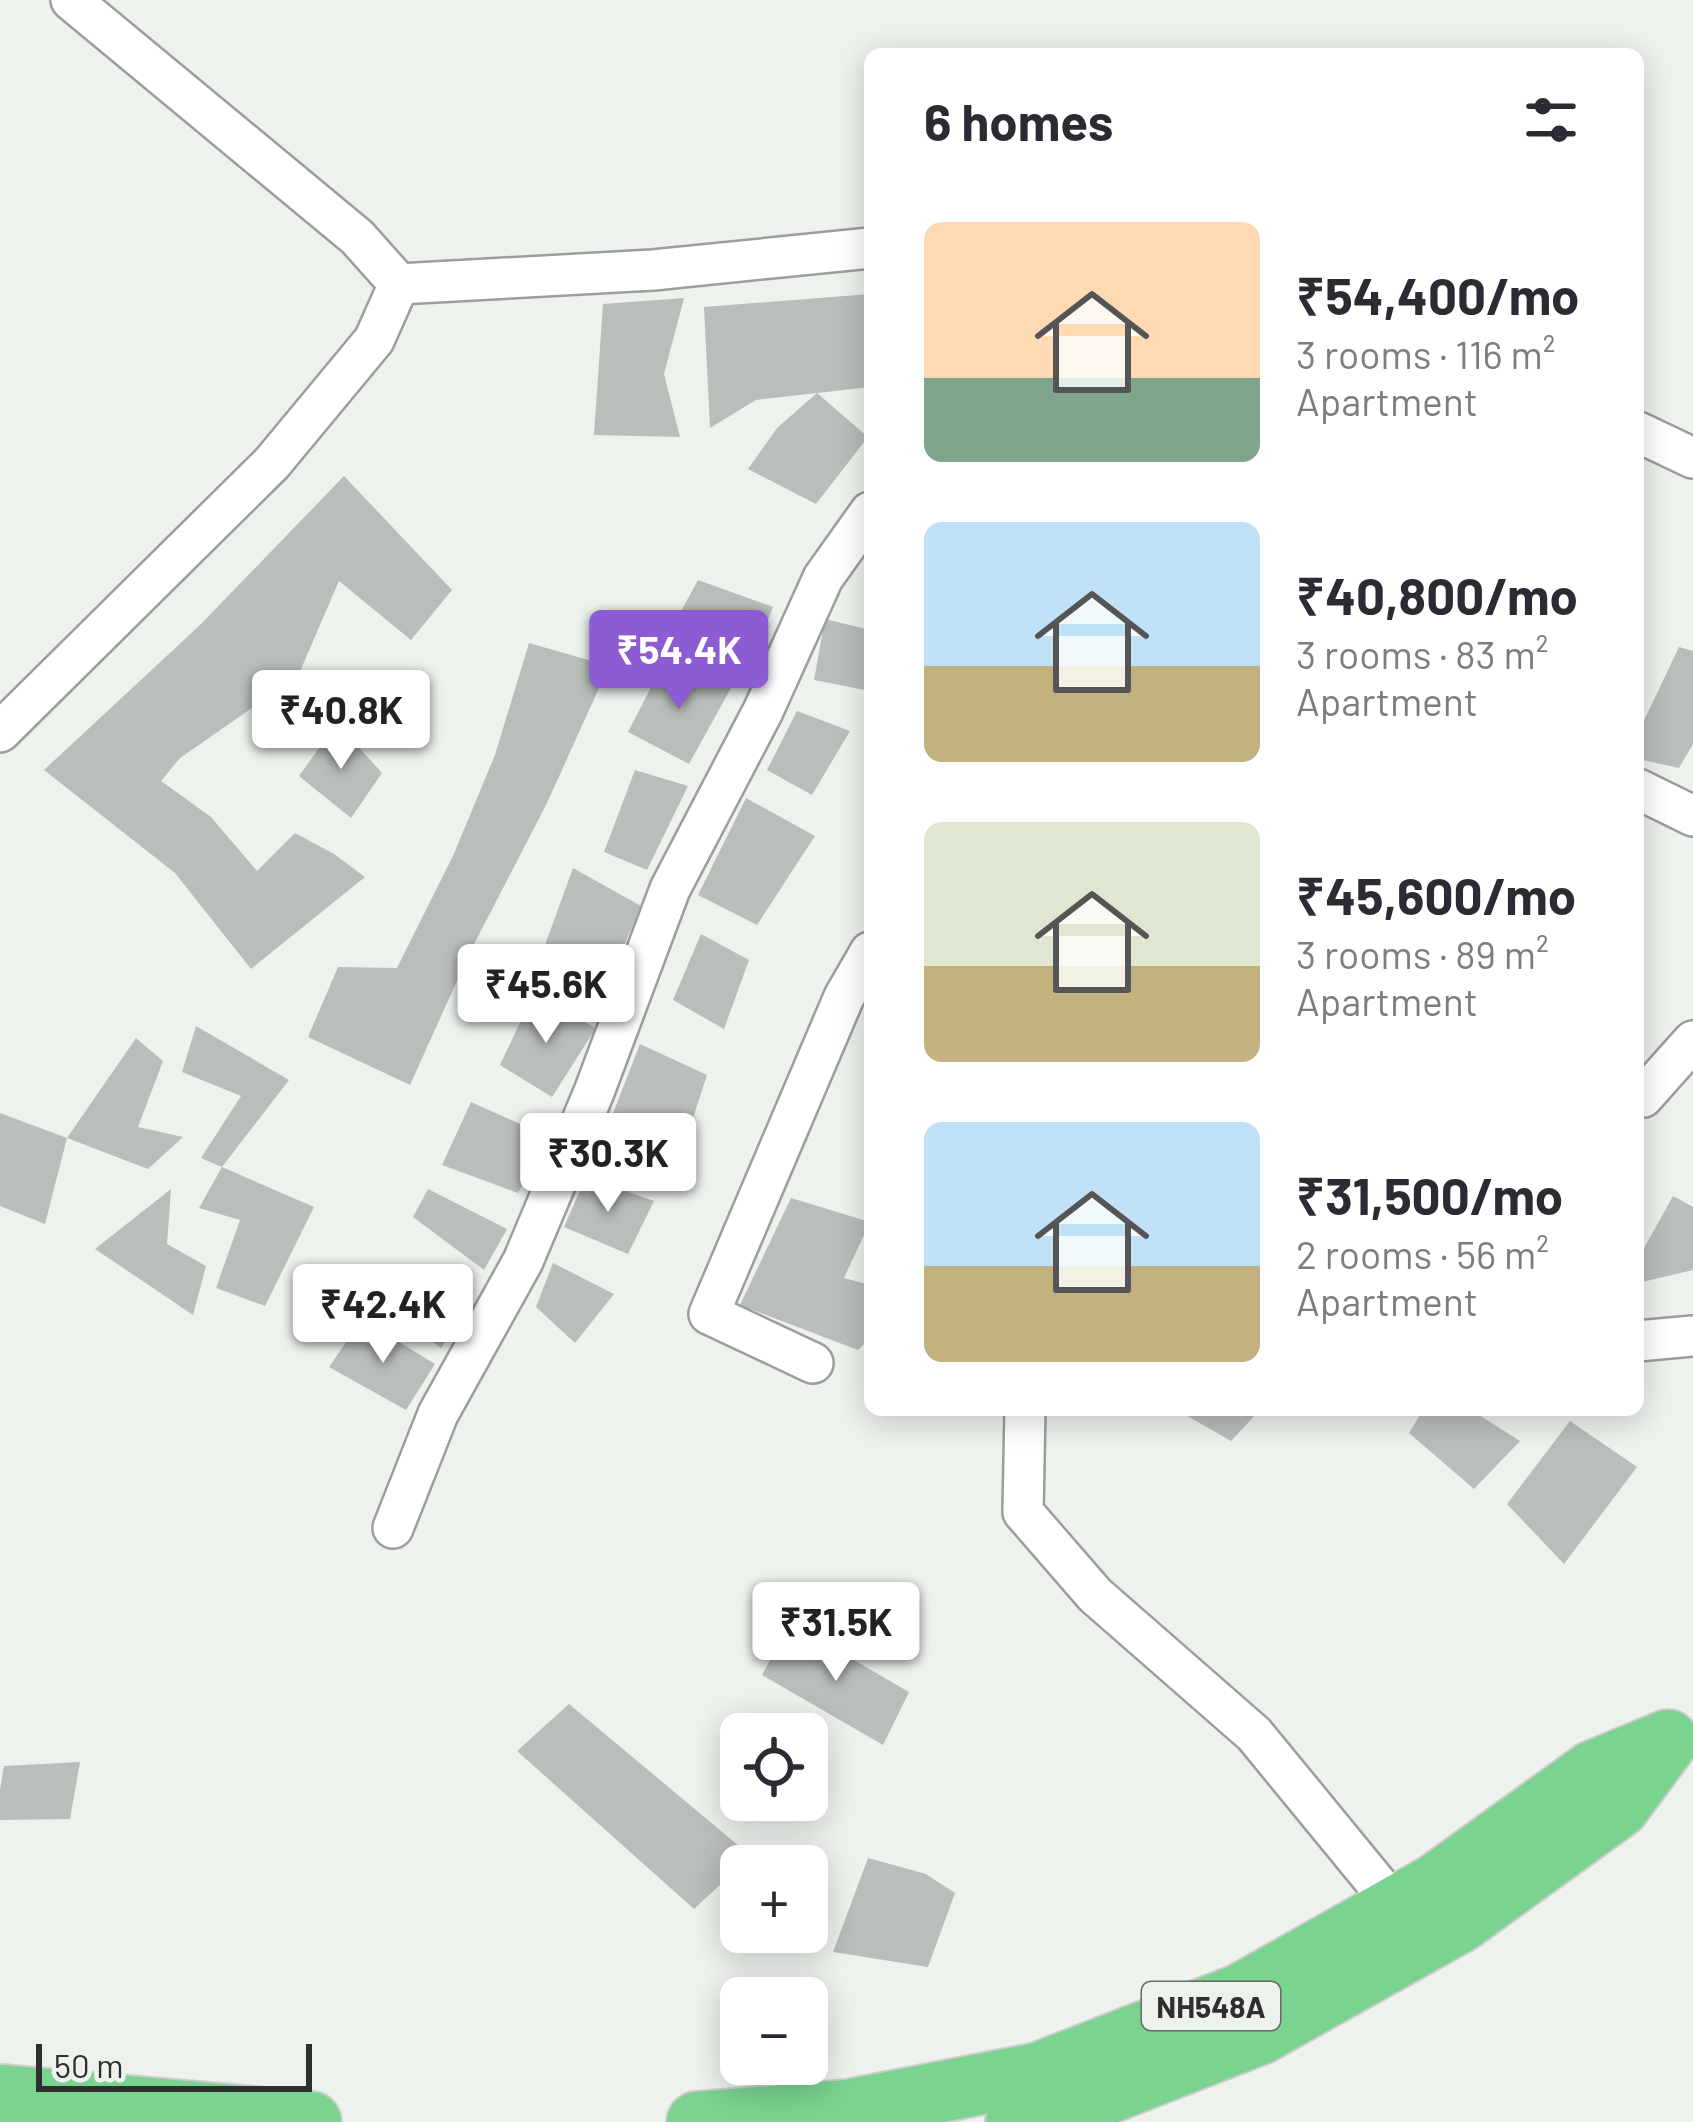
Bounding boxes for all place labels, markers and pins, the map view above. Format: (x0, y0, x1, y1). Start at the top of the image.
pin: ₹54.4K (581, 610, 777, 712)
pin: ₹40.8K (243, 670, 439, 772)
pin: ₹45.6K (448, 944, 644, 1046)
pin: ₹30.3K (510, 1113, 706, 1215)
pin: ₹42.4K (285, 1264, 481, 1366)
pin: ₹31.5K (738, 1582, 934, 1684)

